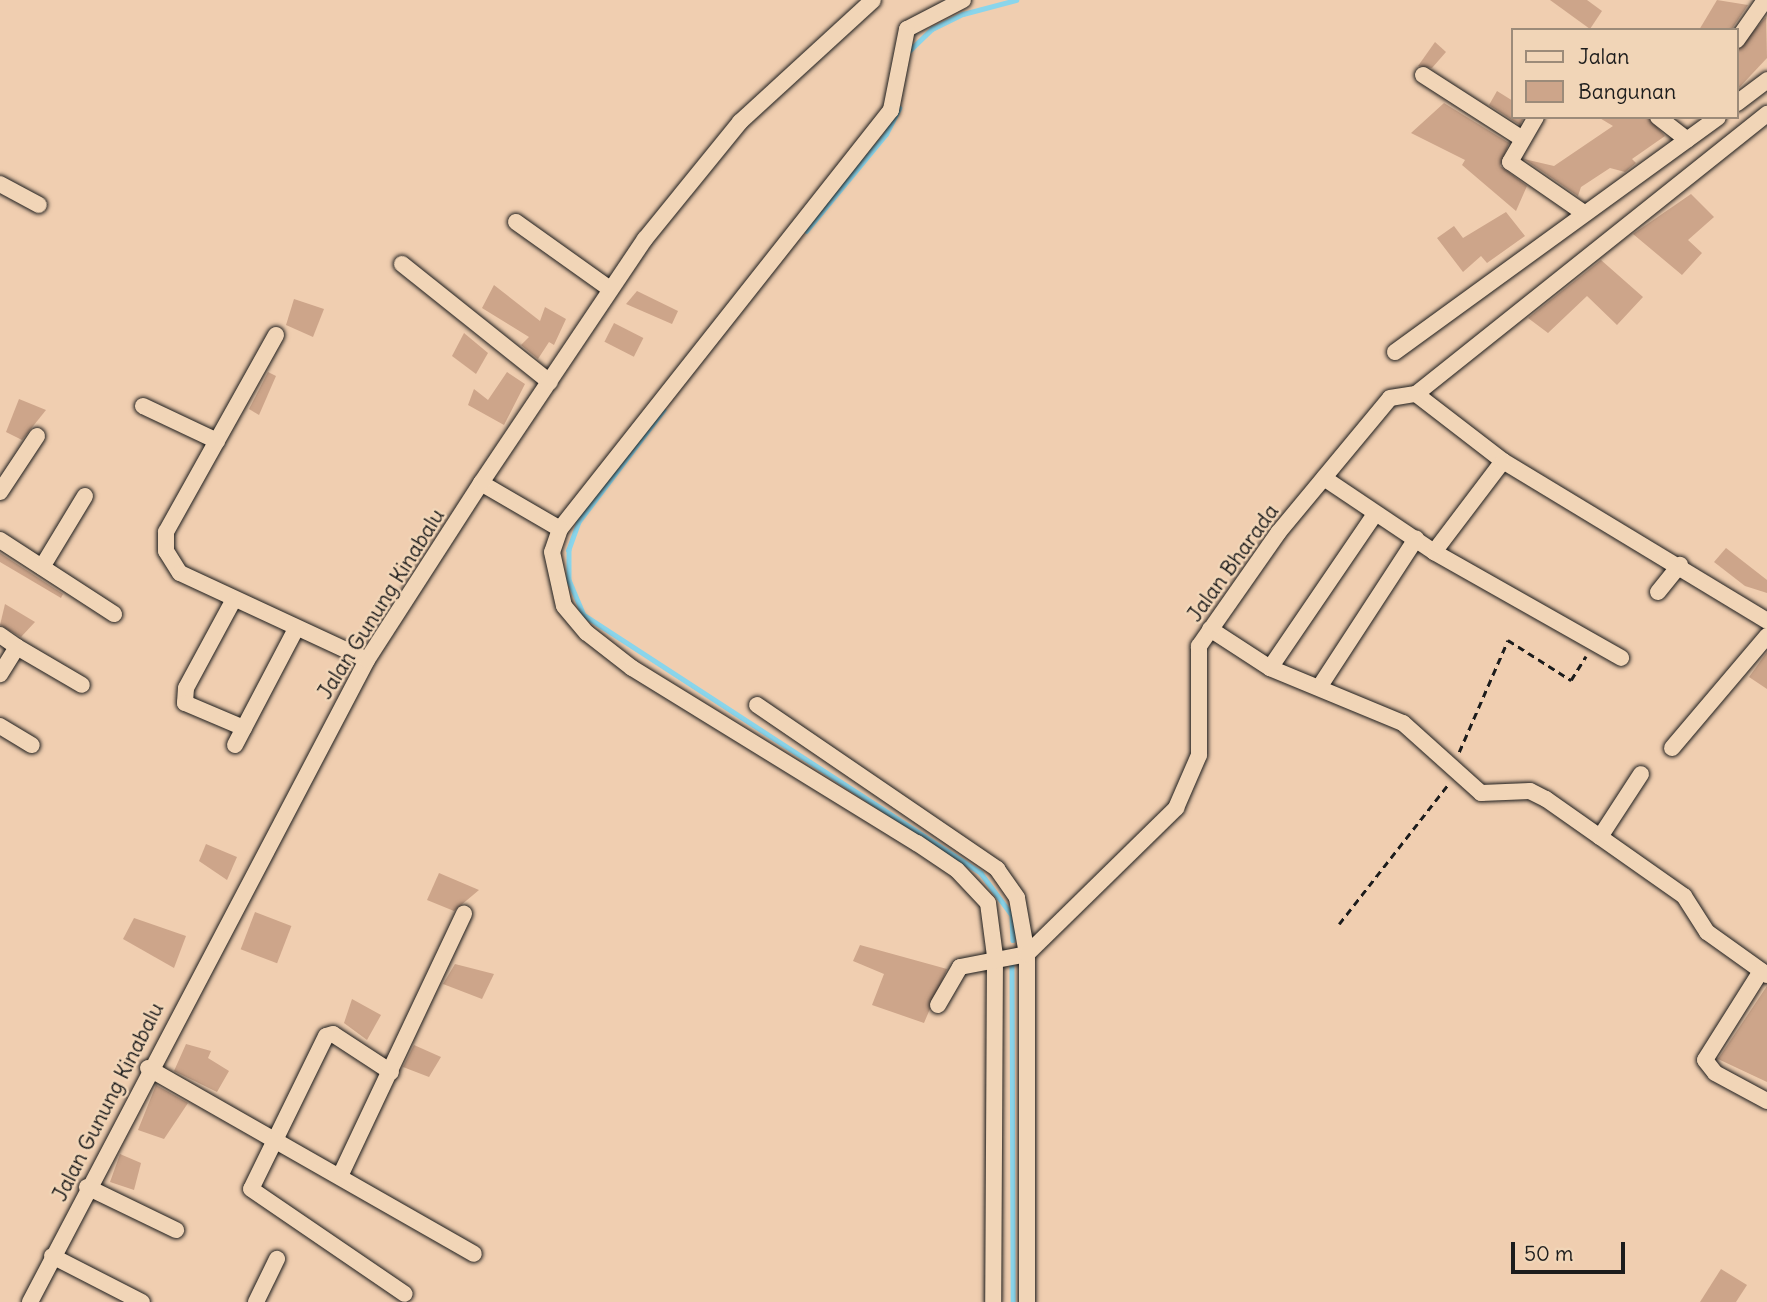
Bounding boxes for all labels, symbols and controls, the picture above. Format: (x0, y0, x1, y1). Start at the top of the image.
legend (1512, 28, 1739, 119)
text: Jalan (1578, 43, 1629, 70)
text: Bangunan (1578, 78, 1676, 105)
street label: Jalan Bharada (1182, 499, 1284, 627)
street label: Jalan Gunung Kinabalu (312, 504, 450, 704)
street label: Jalan Gunung Kinabalu (47, 999, 169, 1205)
scale bar (1515, 1228, 1629, 1272)
text: 50 m (1524, 1240, 1573, 1267)

